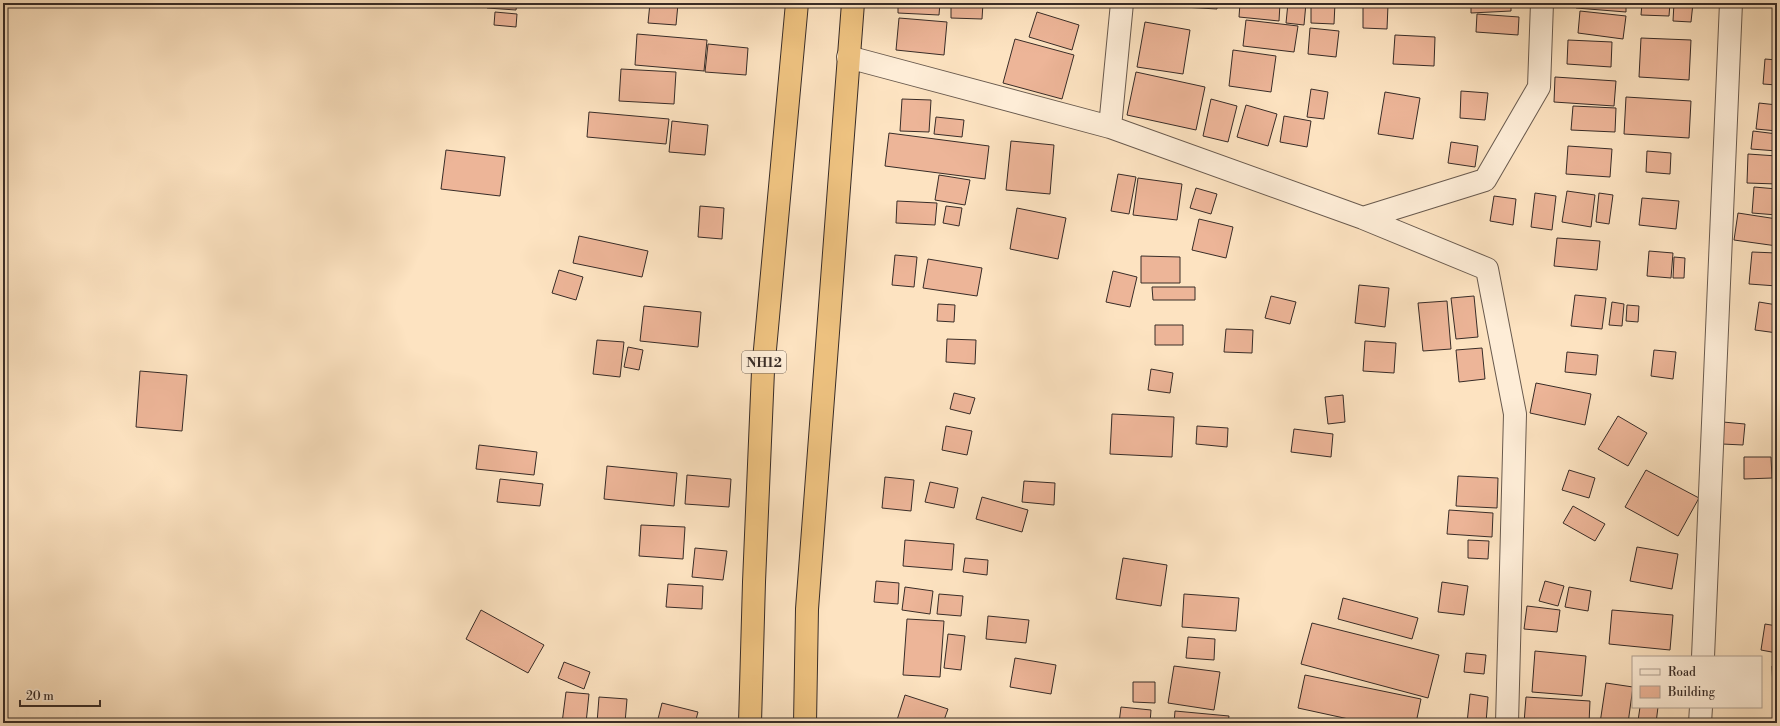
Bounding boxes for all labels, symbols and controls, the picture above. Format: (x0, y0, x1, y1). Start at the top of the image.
road number: NH12 (742, 351, 786, 373)
legend (1632, 656, 1762, 708)
text: Road (1668, 665, 1696, 680)
scale bar (20, 682, 100, 708)
text: Building (1667, 685, 1716, 700)
text: 20 m (26, 689, 54, 704)

